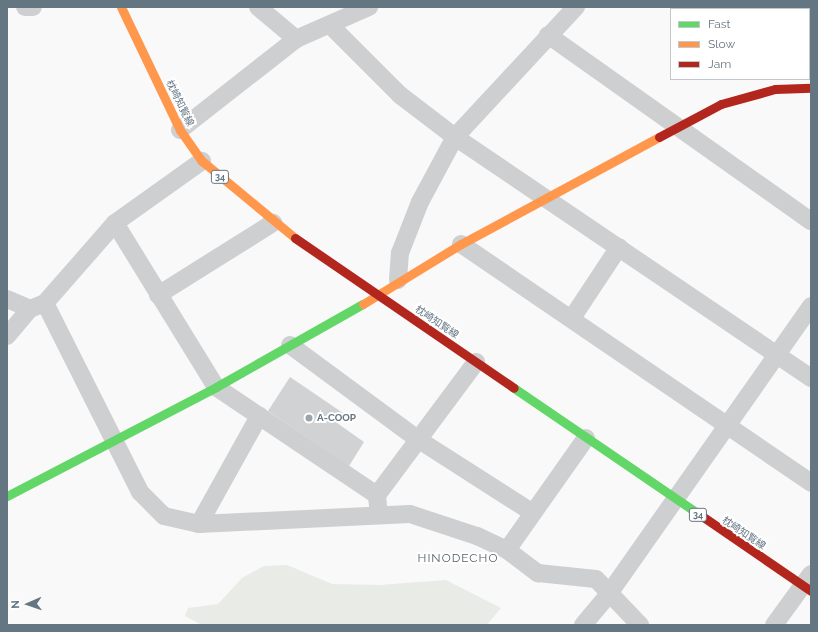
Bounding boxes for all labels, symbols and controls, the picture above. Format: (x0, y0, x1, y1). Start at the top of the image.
legend (670, 8, 810, 80)
text: Fast (708, 17, 731, 31)
text: Slow (708, 37, 735, 51)
text: Jam (708, 57, 731, 71)
street label: 枕崎知覧線 (164, 78, 196, 128)
road number: 34 (210, 170, 230, 184)
street label: 枕崎知覧線 (413, 303, 461, 341)
place label: A-COOP (317, 412, 356, 424)
marker: A-COOP (304, 413, 314, 423)
road number: 34 (688, 508, 708, 522)
street label: 枕崎知覧線 (720, 514, 768, 552)
district label: HINODECHO (418, 552, 498, 566)
north arrow (8, 584, 48, 624)
text: N (9, 600, 22, 609)

